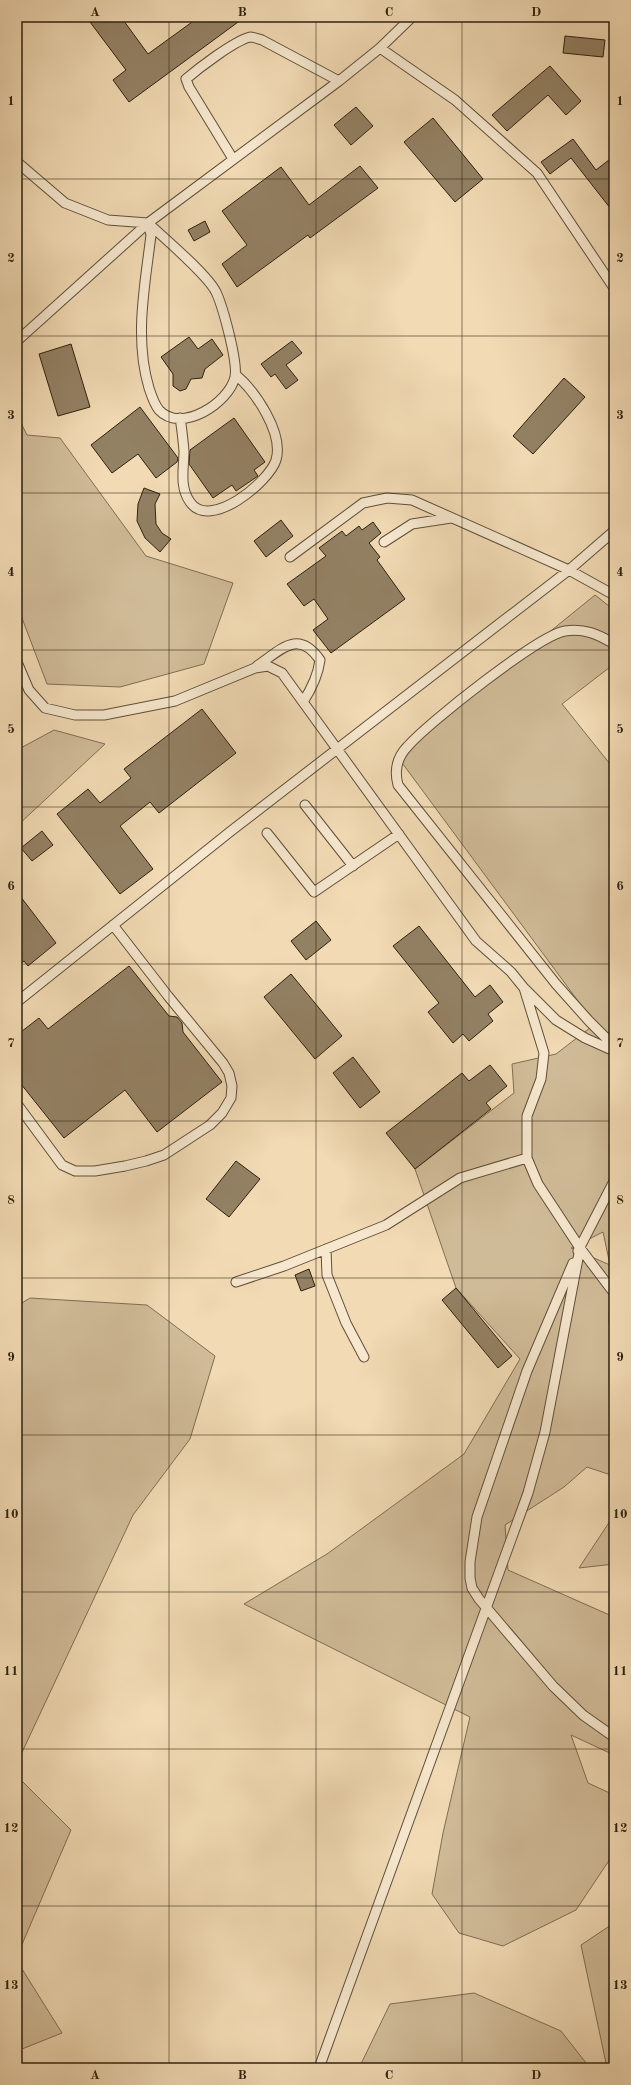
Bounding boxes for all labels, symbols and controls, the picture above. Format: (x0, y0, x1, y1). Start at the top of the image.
text: A (90, 6, 100, 19)
text: B (237, 6, 247, 19)
text: C (385, 6, 393, 19)
text: D (531, 6, 541, 19)
text: 1 (7, 95, 15, 108)
text: 1 (616, 95, 624, 108)
text: 2 (7, 252, 15, 265)
text: 2 (616, 252, 624, 265)
text: 3 (7, 409, 15, 422)
text: 3 (616, 409, 624, 422)
text: 4 (7, 566, 15, 579)
text: 4 (616, 566, 624, 579)
text: 5 (7, 723, 15, 736)
text: 5 (616, 723, 624, 736)
text: 6 (7, 880, 15, 893)
text: 6 (616, 880, 624, 893)
text: 7 (7, 1037, 15, 1050)
text: 7 (616, 1037, 624, 1050)
text: 8 (7, 1194, 15, 1207)
text: 8 (616, 1194, 624, 1207)
text: 9 (7, 1351, 15, 1364)
text: 9 (616, 1351, 624, 1364)
text: 10 (3, 1508, 19, 1521)
text: 10 (612, 1508, 628, 1521)
text: 11 (3, 1665, 19, 1678)
text: 11 (612, 1665, 628, 1678)
text: 12 (3, 1822, 19, 1835)
text: 12 (612, 1822, 628, 1835)
text: 13 (3, 1979, 19, 1992)
text: 13 (612, 1979, 628, 1992)
text: A (90, 2069, 100, 2082)
text: B (237, 2069, 247, 2082)
text: C (385, 2069, 393, 2082)
text: D (531, 2069, 541, 2082)

